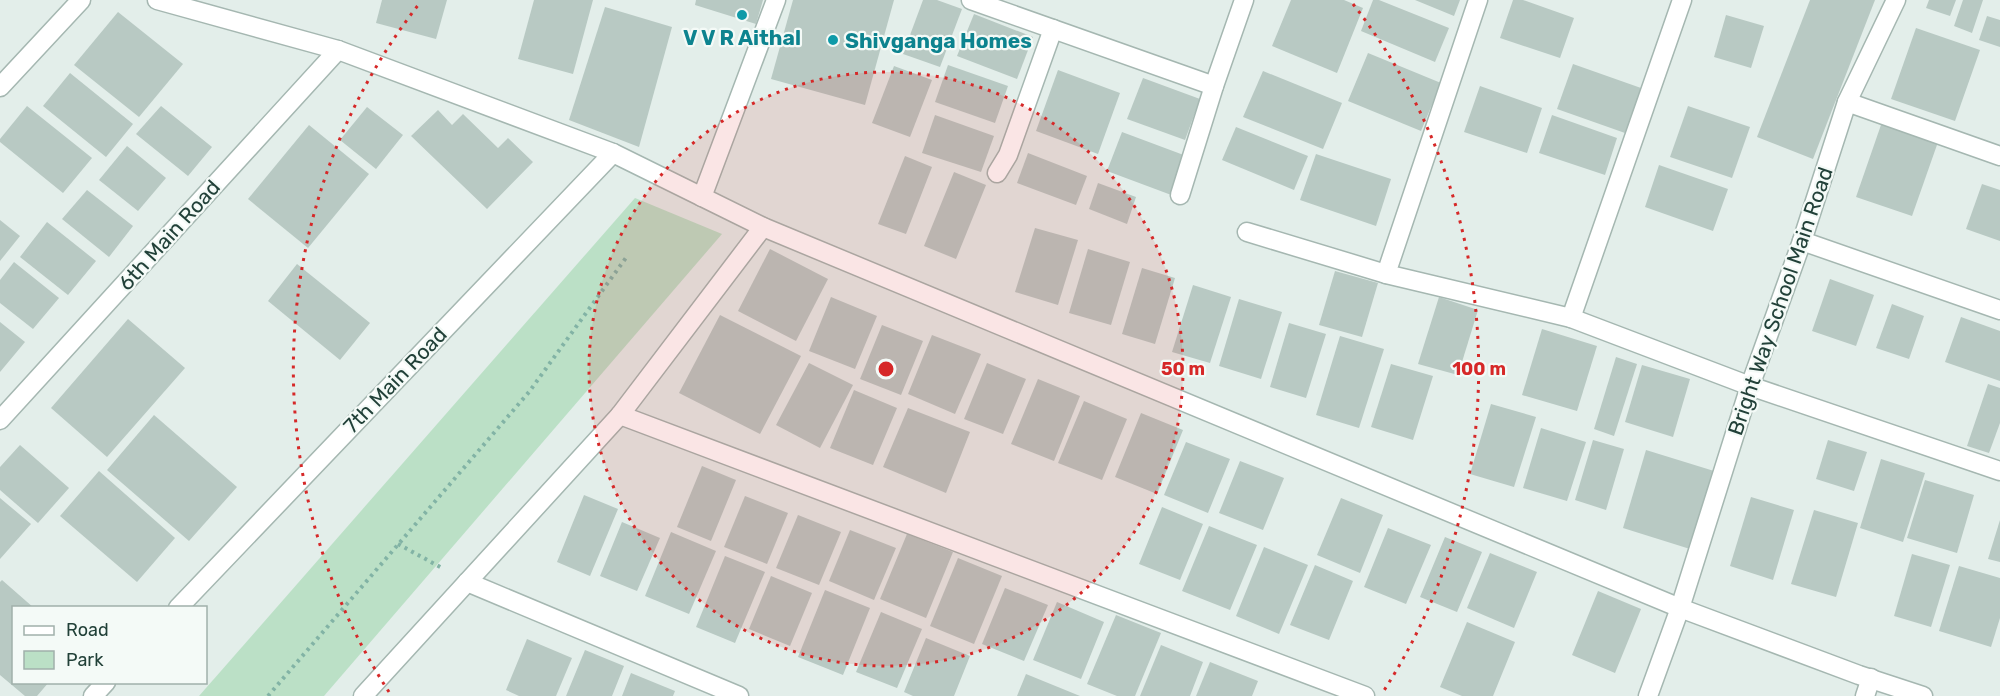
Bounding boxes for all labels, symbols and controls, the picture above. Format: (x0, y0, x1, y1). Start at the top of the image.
marker: V V R Aithal (735, 8, 749, 22)
place label: V V R Aithal (683, 25, 801, 50)
place label: Shivganga Homes (845, 28, 1032, 53)
marker: Shivganga Homes (826, 33, 840, 47)
street label: Bright Way School Main Road (1722, 164, 1838, 438)
street label: 6th Main Road (113, 175, 225, 295)
street label: 7th Main Road (338, 322, 452, 438)
text: 50 m (1161, 358, 1205, 380)
text: 100 m (1452, 358, 1506, 380)
centre of rings (876, 359, 896, 379)
legend (12, 606, 207, 684)
text: Road (66, 619, 109, 641)
text: Park (66, 649, 104, 671)

